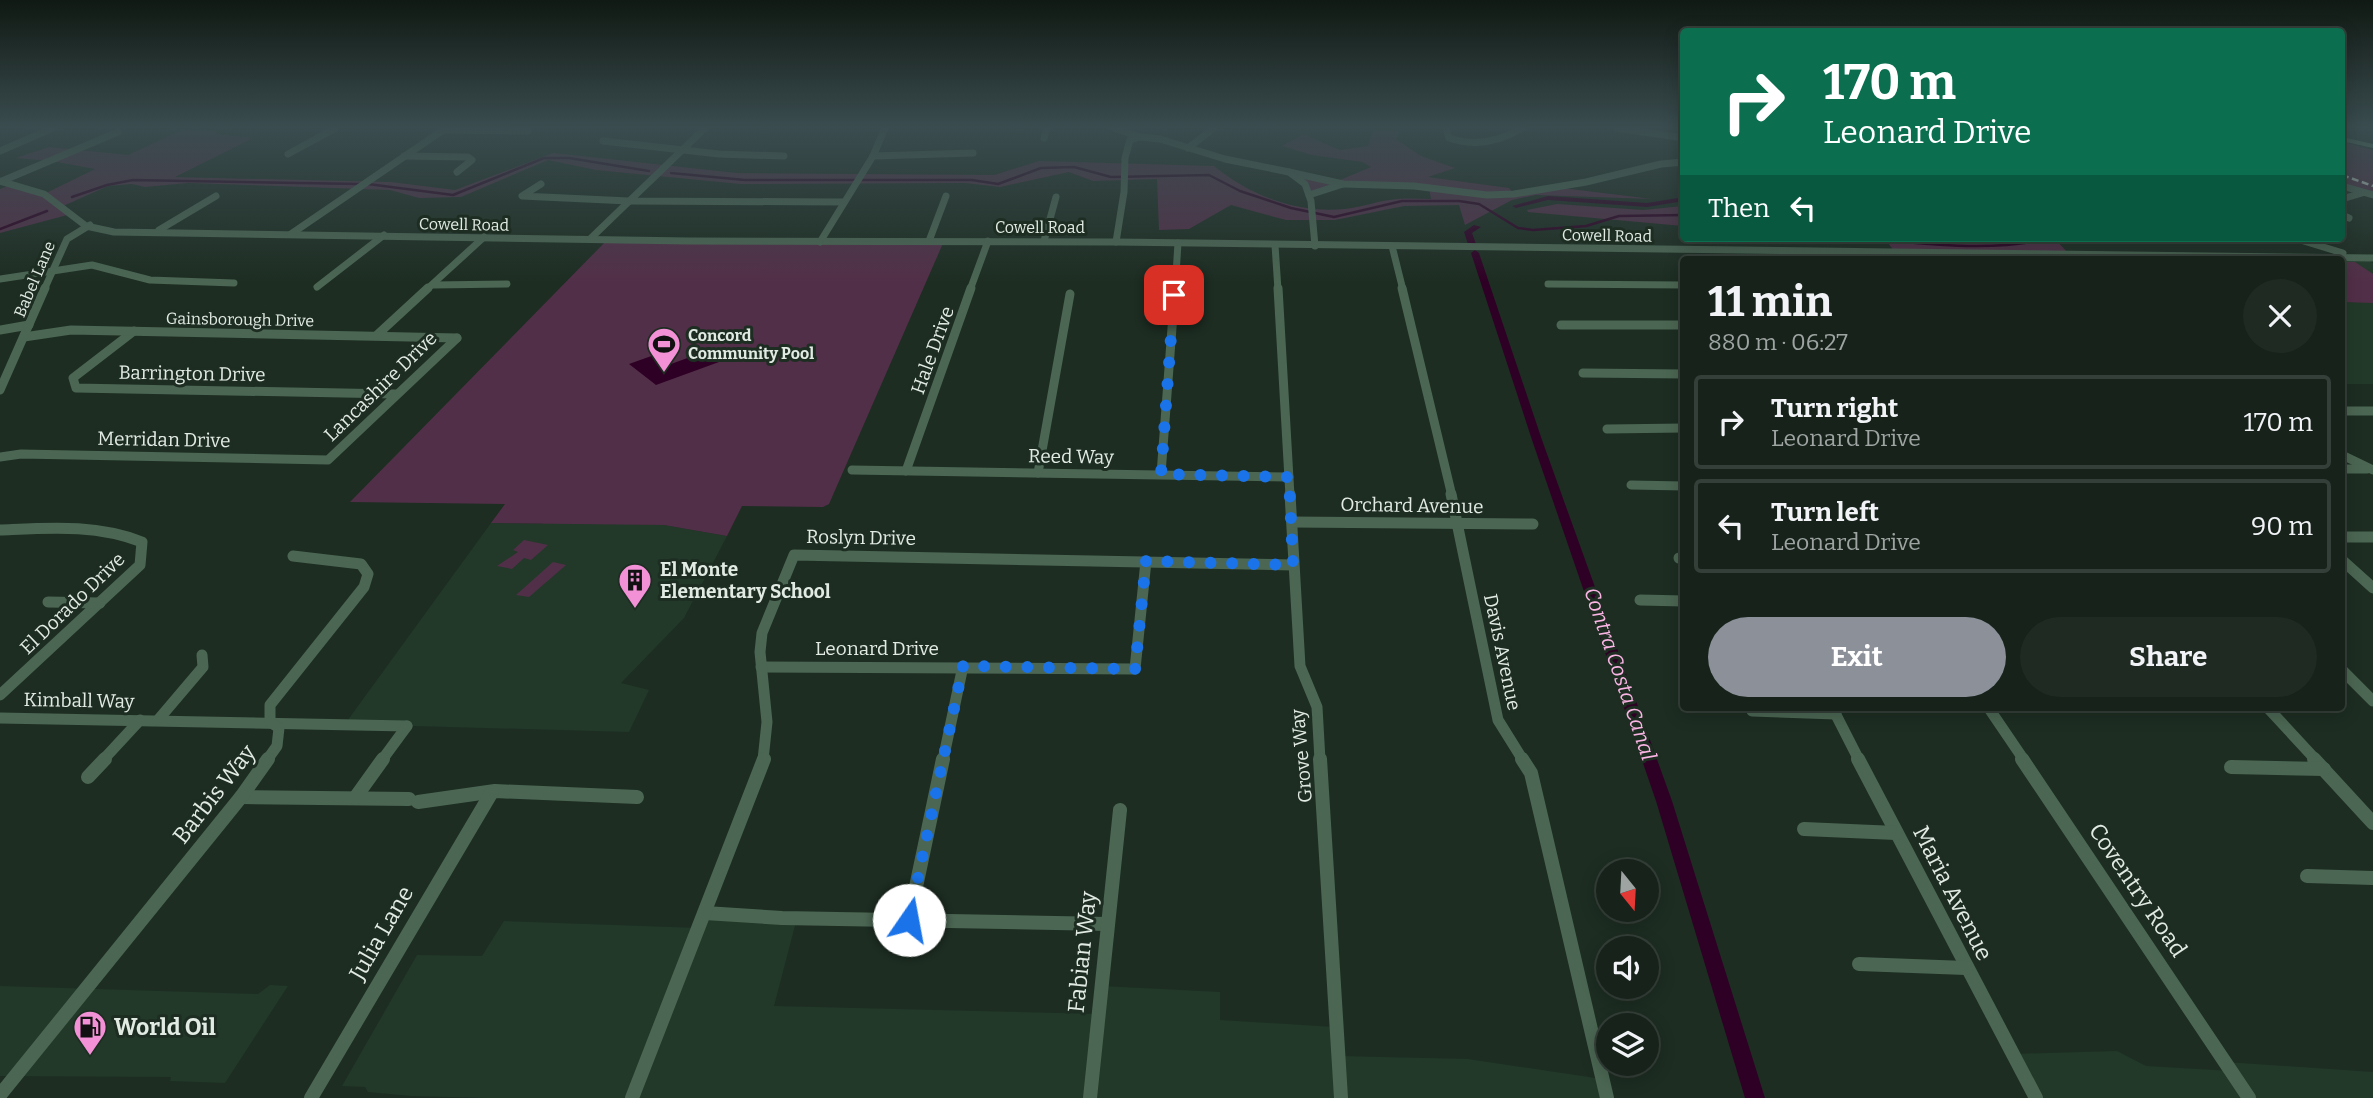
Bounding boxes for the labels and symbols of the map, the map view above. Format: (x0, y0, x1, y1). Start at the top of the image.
street label: Cowell Road (419, 214, 510, 235)
street label: Cowell Road (995, 218, 1086, 237)
street label: Cowell Road (1562, 225, 1653, 246)
street label: Babel Lane (10, 238, 59, 320)
pin (1144, 265, 1204, 325)
street label: Hale Drive (906, 303, 959, 397)
street label: Gainsborough Drive (166, 309, 314, 330)
sports icon: Concord Community Pool (645, 325, 683, 374)
place label: Concord Community Pool (688, 326, 814, 363)
street label: Lancashire Drive (319, 327, 442, 446)
street label: Barrington Drive (118, 361, 266, 386)
street label: Merridan Drive (97, 427, 231, 452)
street label: Reed Way (1028, 444, 1115, 469)
street label: Orchard Avenue (1340, 493, 1484, 518)
street label: Roslyn Drive (806, 525, 916, 550)
street label: El Dorado Drive (15, 548, 129, 659)
place label: El Monte Elementary School (660, 558, 831, 603)
building icon: El Monte Elementary School (616, 561, 654, 610)
water label: Contra Costa Canal (1578, 584, 1662, 764)
street label: Davis Avenue (1479, 592, 1526, 712)
street label: Leonard Drive (815, 637, 939, 660)
street label: Kimball Way (23, 688, 136, 713)
street label: Grove Way (1286, 707, 1317, 804)
street label: Barbis Way (167, 738, 262, 849)
street label: Coventry Road (2083, 818, 2193, 963)
street label: Maria Avenue (1907, 821, 1999, 965)
north arrow (1596, 859, 1659, 922)
street label: Julia Lane (342, 881, 419, 986)
position arrow (872, 883, 946, 957)
street label: Fabian Way (1062, 889, 1102, 1014)
fuel station icon: World Oil (71, 1008, 109, 1057)
place label: World Oil (114, 1013, 216, 1041)

